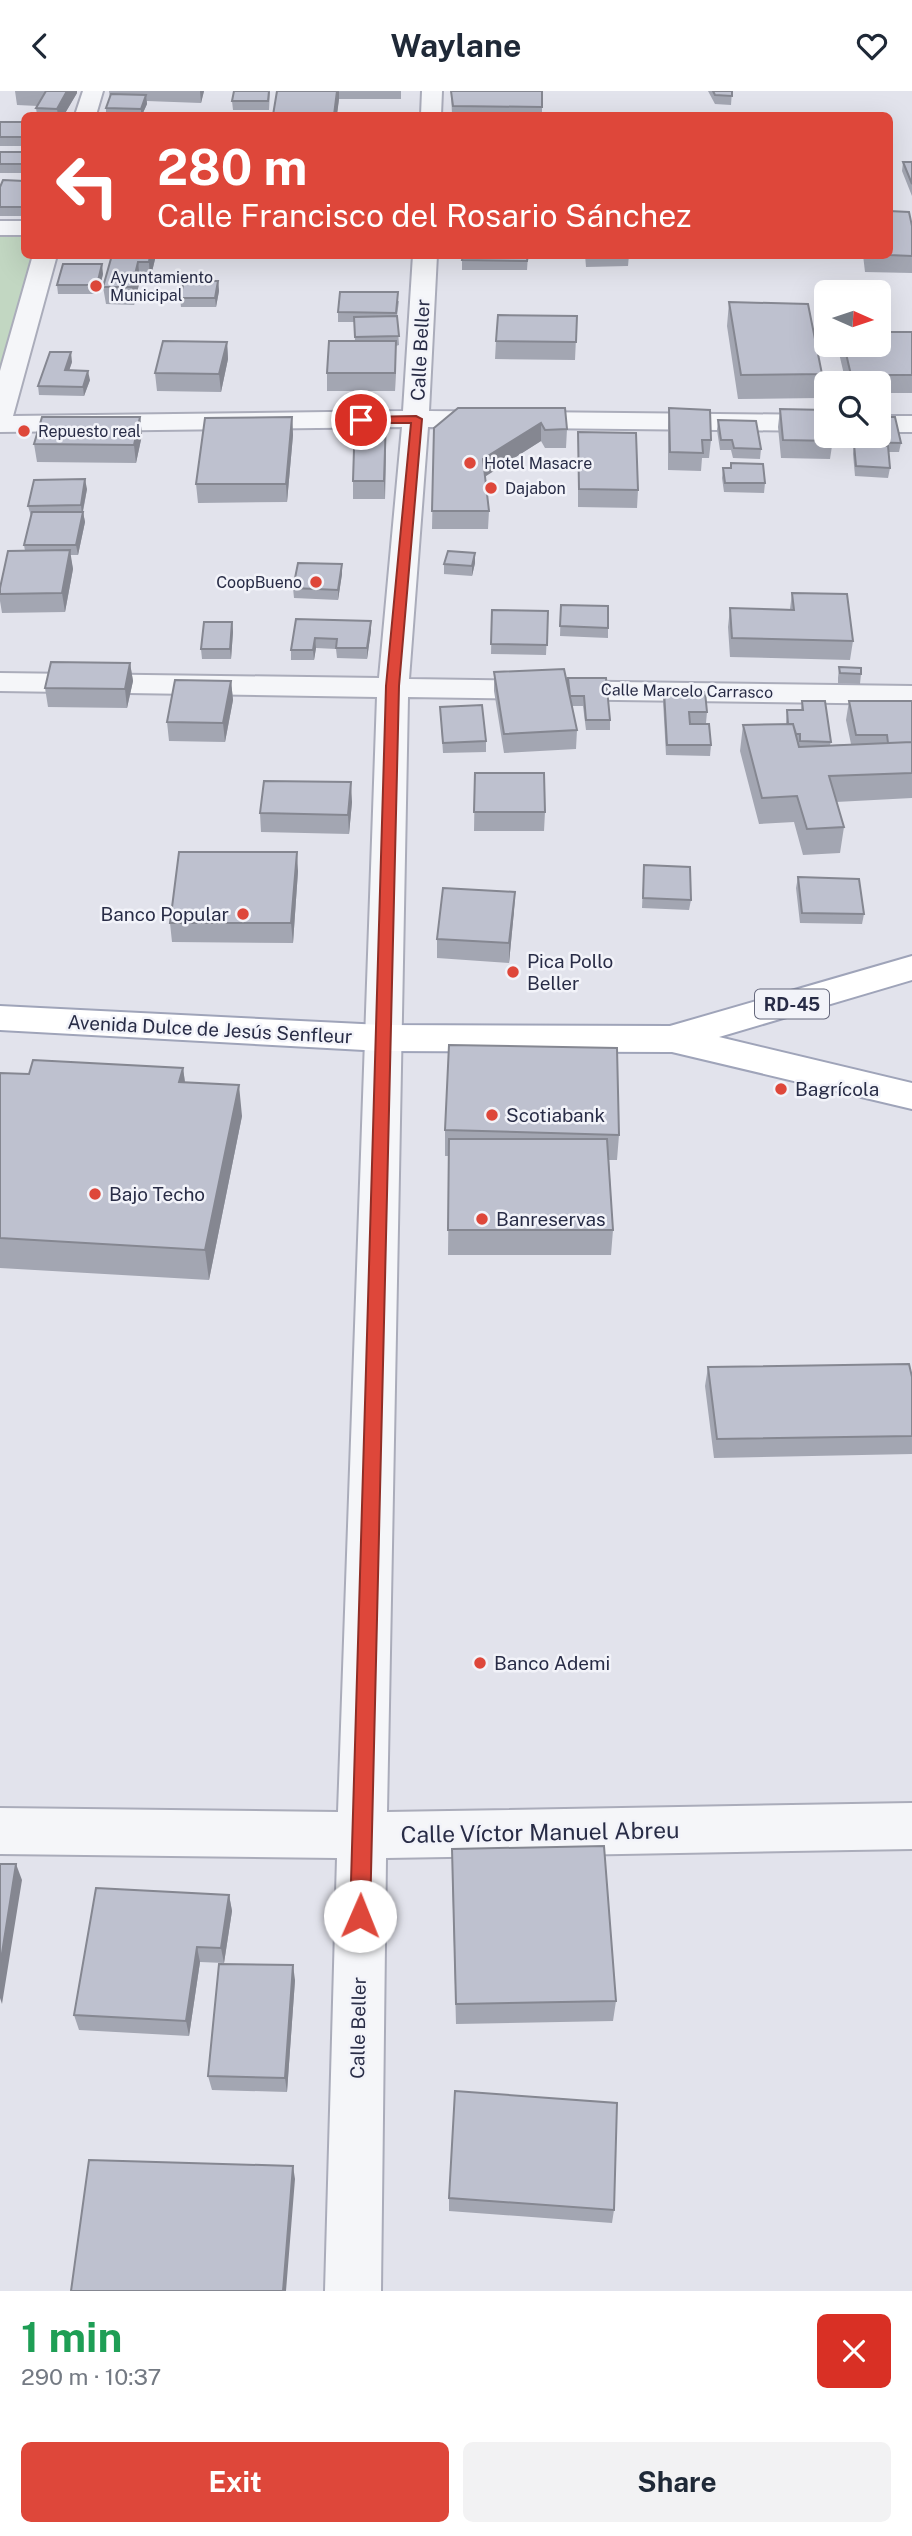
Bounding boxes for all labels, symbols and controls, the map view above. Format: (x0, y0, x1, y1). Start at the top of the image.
icon: back (21, 27, 59, 65)
text: Waylane (391, 27, 521, 64)
icon: heart (853, 27, 891, 65)
text: 280 m (157, 138, 307, 196)
icon: left (42, 140, 133, 231)
text: Calle Francisco del Rosario Sánchez (157, 197, 691, 234)
place label: Ayuntamiento Municipal (110, 268, 213, 305)
marker: Ayuntamiento Municipal (88, 278, 104, 294)
north arrow (814, 280, 891, 357)
map controls (814, 280, 891, 448)
street label: Calle Beller (406, 299, 434, 401)
button: search (814, 371, 891, 448)
pin (331, 390, 391, 450)
icon: arrive (342, 401, 380, 439)
place label: Repuesto real (38, 422, 141, 441)
marker: Repuesto real (16, 423, 32, 439)
place label: Hotel Masacre (484, 454, 592, 473)
marker: Hotel Masacre (462, 455, 478, 471)
place label: Dajabon (505, 479, 566, 498)
marker: Dajabon (483, 480, 499, 496)
place label: CoopBueno (216, 573, 302, 592)
marker: CoopBueno (308, 574, 324, 590)
street label: Calle Marcelo Carrasco (601, 680, 773, 702)
place label: Banco Popular (101, 903, 229, 925)
marker: Banco Popular (235, 906, 251, 922)
place label: Pica Pollo Beller (527, 950, 613, 994)
marker: Pica Pollo Beller (505, 964, 521, 980)
road number: RD-45 (755, 989, 829, 1019)
street label: Avenida Dulce de Jesús Senfleur (67, 1011, 353, 1047)
place label: Bagrícola (795, 1078, 879, 1100)
marker: Bagrícola (773, 1081, 789, 1097)
place label: Scotiabank (506, 1104, 606, 1126)
marker: Scotiabank (484, 1107, 500, 1123)
place label: Bajo Techo (109, 1183, 205, 1205)
marker: Bajo Techo (87, 1186, 103, 1202)
place label: Banreservas (496, 1208, 606, 1230)
marker: Banreservas (474, 1211, 490, 1227)
place label: Banco Ademi (494, 1652, 610, 1674)
marker: Banco Ademi (472, 1655, 488, 1671)
street label: Calle Víctor Manuel Abreu (400, 1816, 680, 1848)
position arrow (323, 1879, 397, 1953)
street label: Calle Beller (346, 1977, 370, 2079)
text: 1 min (21, 2312, 122, 2361)
button: close (817, 2314, 891, 2388)
text: 290 m · 10:37 (21, 2363, 161, 2390)
button: Exit (21, 2442, 449, 2522)
button: Share (463, 2442, 891, 2522)

